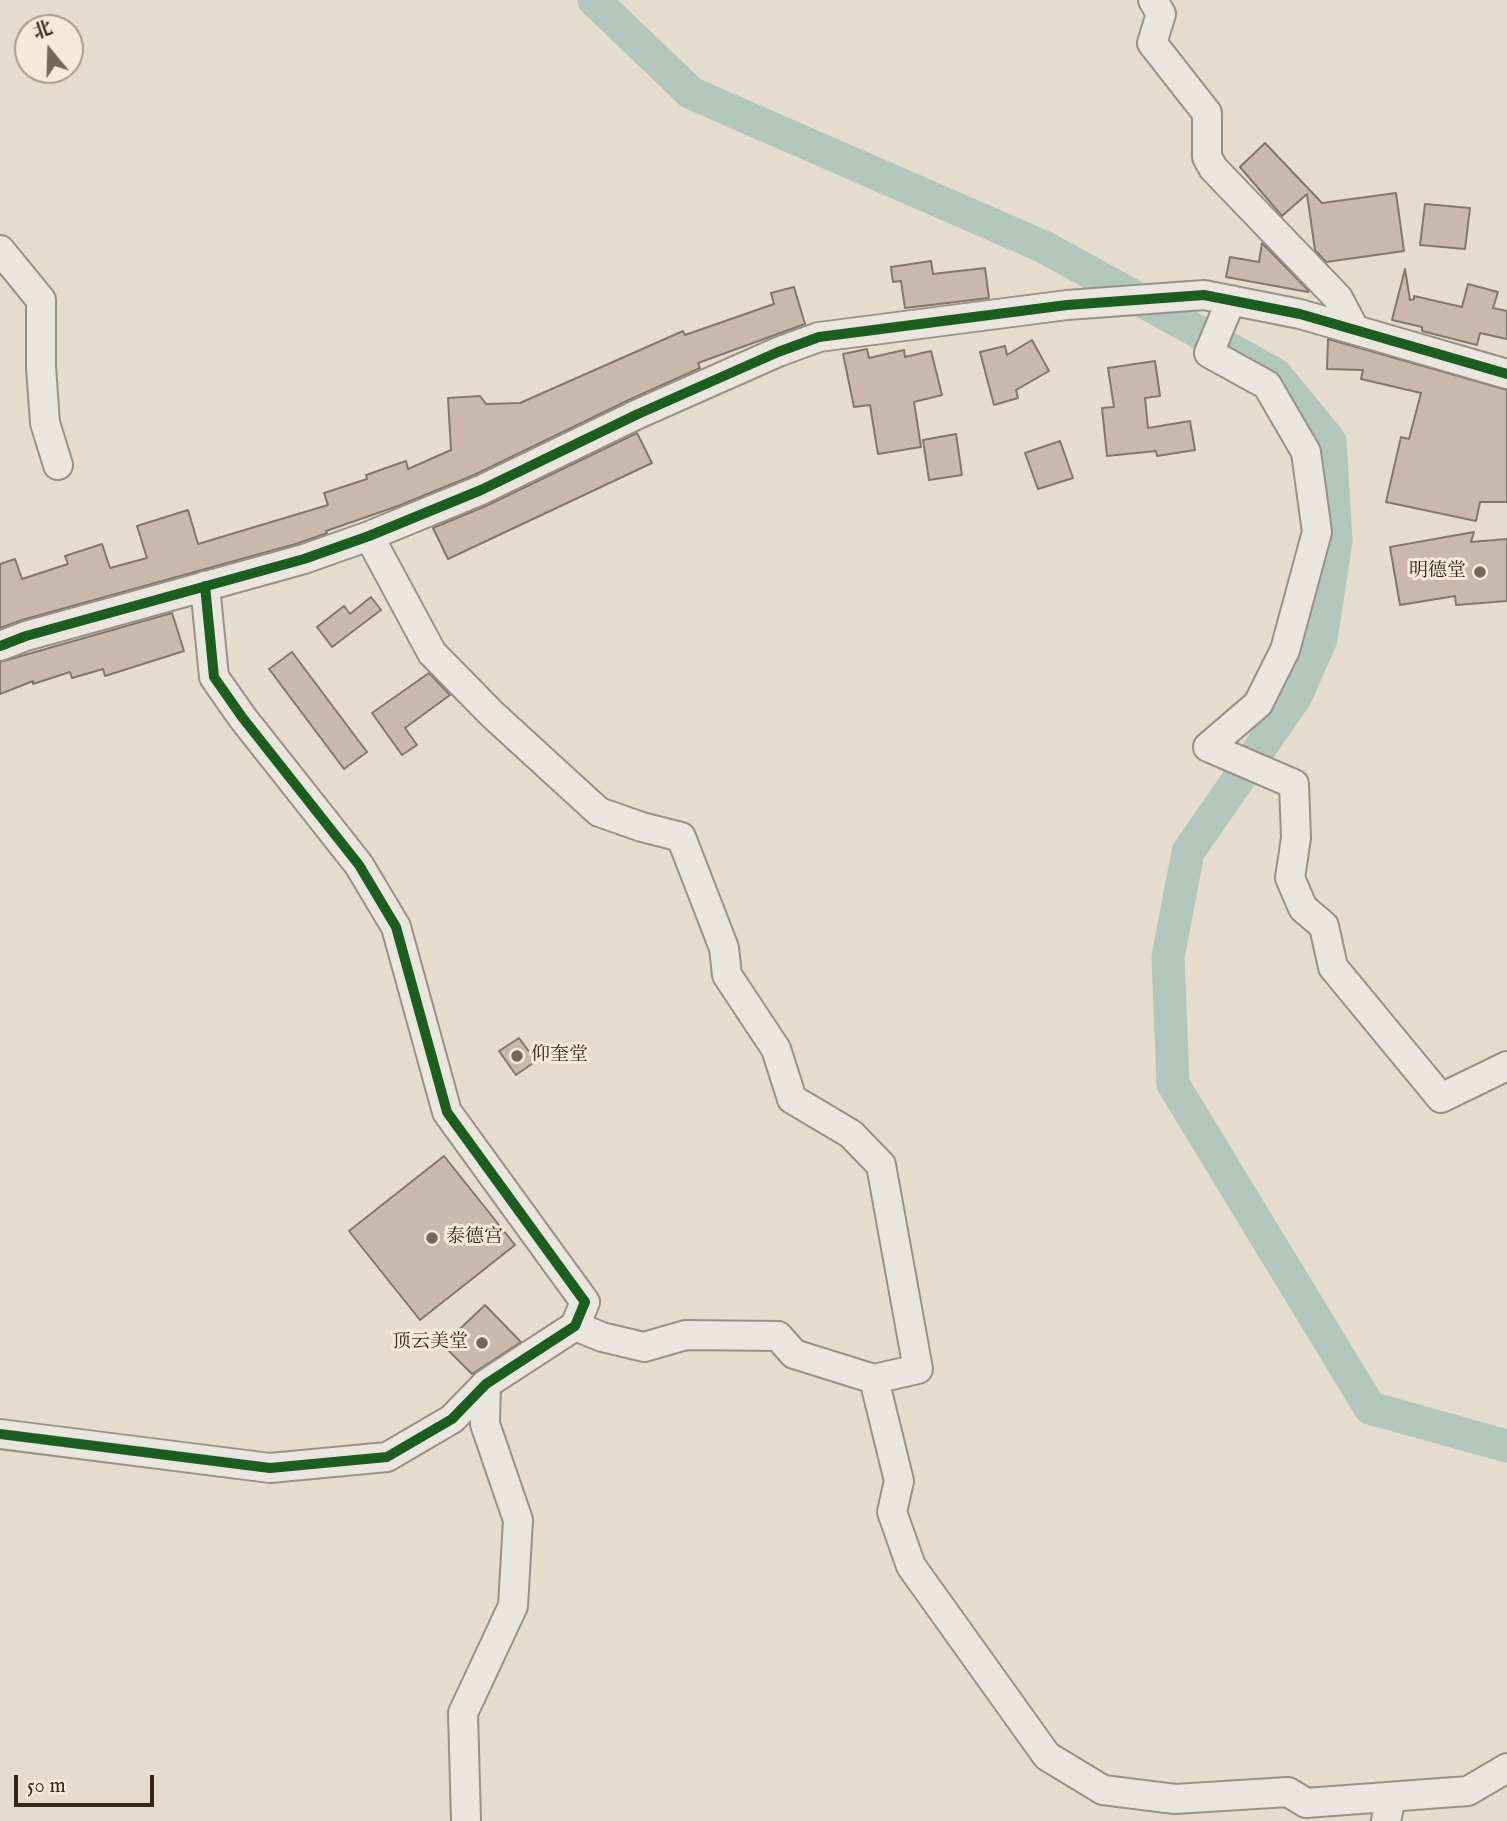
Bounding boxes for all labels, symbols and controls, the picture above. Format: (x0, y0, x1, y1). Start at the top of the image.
north arrow (14, 14, 84, 84)
text: 北 (30, 17, 56, 45)
place label: 明德堂 (1409, 561, 1466, 583)
marker: 明德堂 (1472, 564, 1488, 580)
place label: 仰奎堂 (531, 1045, 588, 1067)
marker: 仰奎堂 (509, 1048, 525, 1064)
place label: 泰德宫 (446, 1227, 503, 1249)
marker: 泰德宫 (424, 1230, 440, 1246)
place label: 顶云美堂 (392, 1332, 468, 1354)
marker: 顶云美堂 (474, 1335, 490, 1351)
scale bar (18, 1762, 158, 1806)
text: 50 m (27, 1773, 66, 1800)

